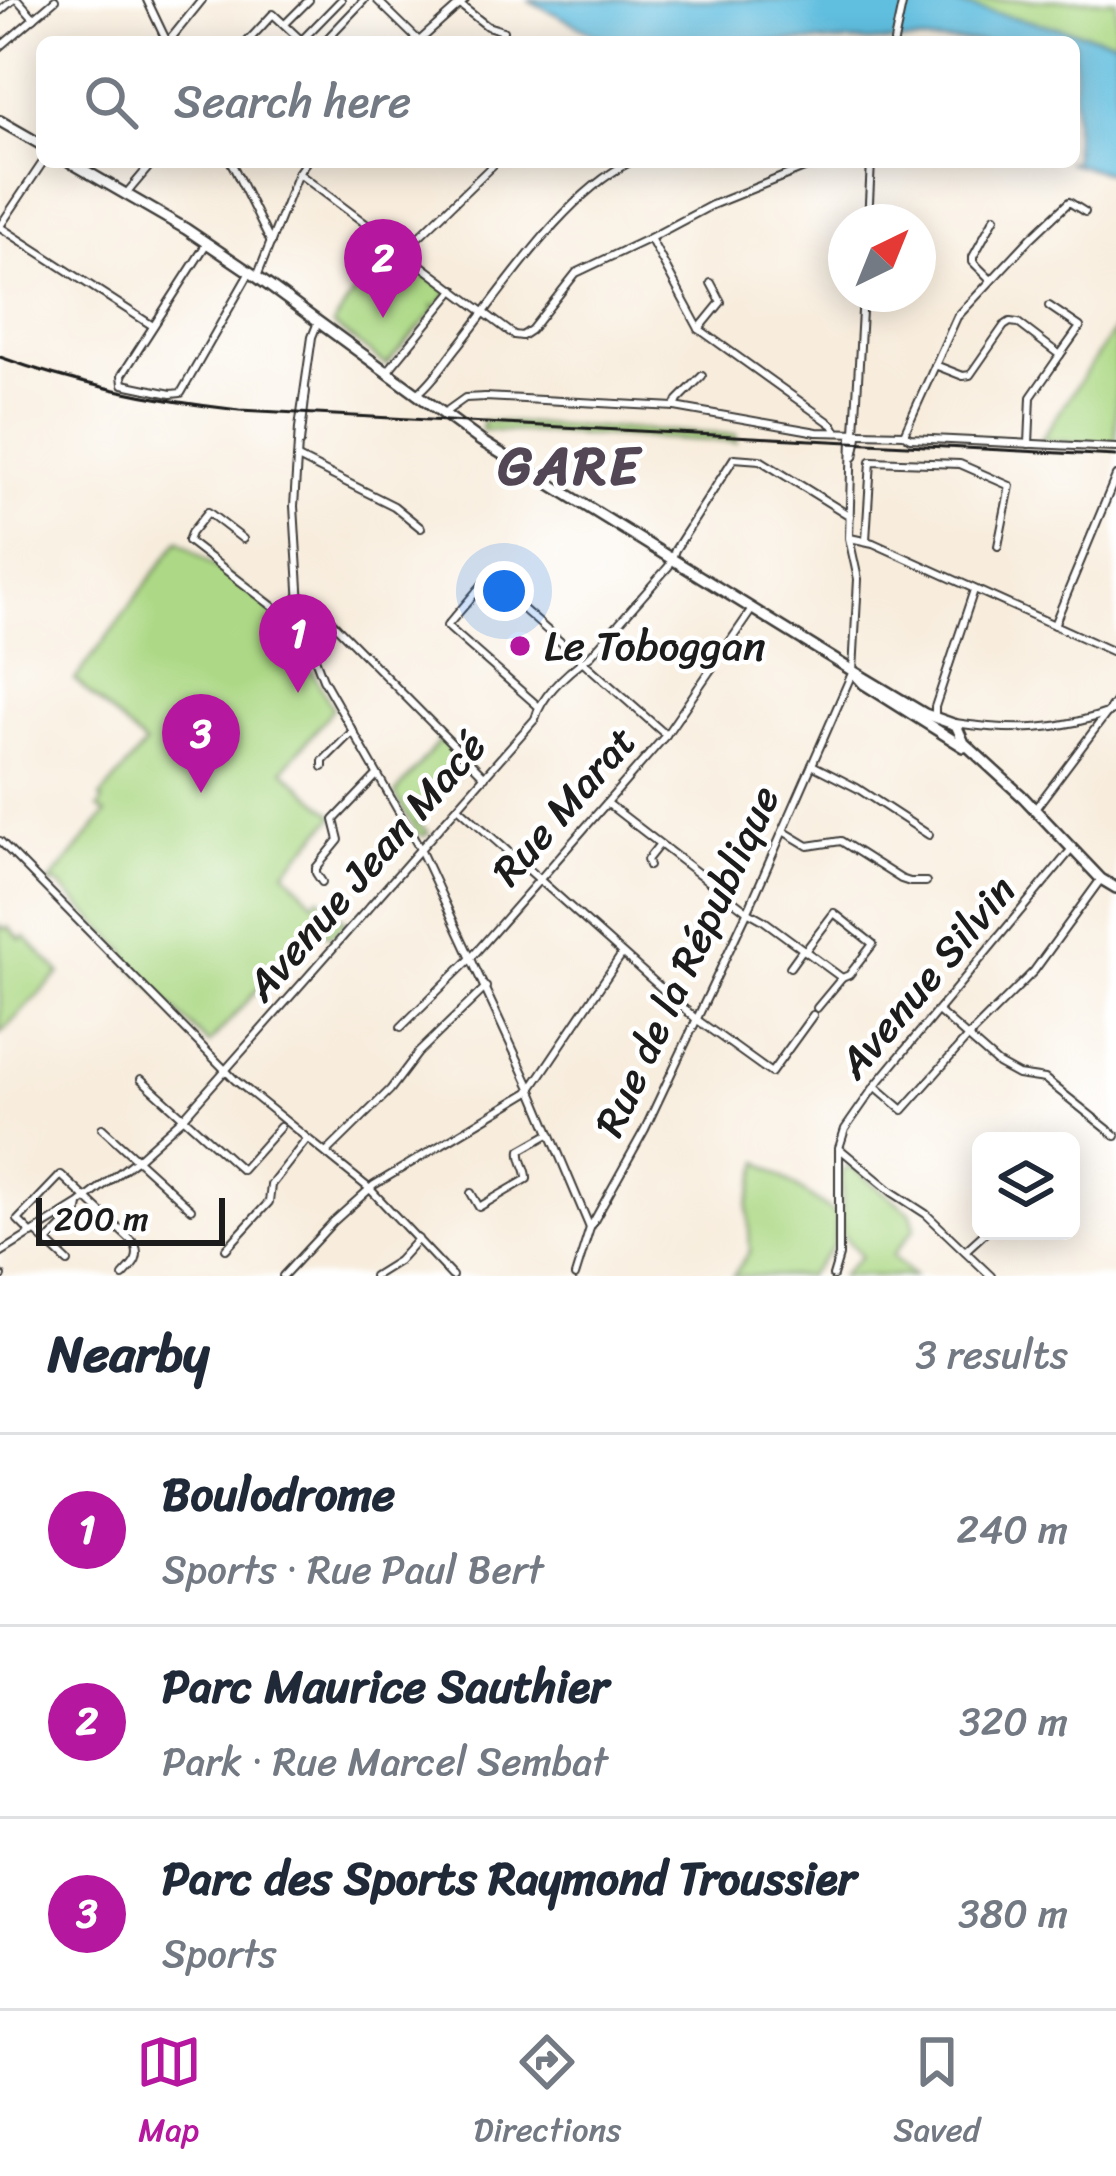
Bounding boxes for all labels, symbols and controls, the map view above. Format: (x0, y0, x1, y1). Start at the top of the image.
search box (36, 36, 1080, 168)
text: Search here (174, 62, 411, 142)
icon: search (78, 69, 144, 135)
north arrow (828, 204, 936, 312)
pin: 2 (344, 219, 422, 318)
district label: GARE (498, 418, 643, 514)
your location (474, 561, 534, 621)
pin: 1 (259, 594, 337, 693)
place label: Le Toboggan (544, 609, 766, 683)
marker: Le Toboggan (507, 633, 533, 659)
pin: 3 (162, 694, 240, 793)
street label: Rue Marat (472, 708, 656, 904)
street label: Avenue Jean Macé (226, 713, 506, 1020)
street label: Rue de la République (573, 773, 801, 1149)
street label: Avenue Silvin (818, 858, 1035, 1097)
map controls (972, 1132, 1080, 1240)
button: layers (972, 1132, 1080, 1240)
text: 200 m (54, 1190, 149, 1248)
scale bar (36, 1192, 225, 1245)
text: Nearby (48, 1309, 209, 1399)
text: 3 results (915, 1320, 1068, 1389)
text: Boulodrome (162, 1455, 395, 1535)
text: 1 (79, 1495, 95, 1564)
text: 240 m (956, 1495, 1068, 1564)
text: Sports · Rue Paul Bert (162, 1535, 543, 1604)
text: Parc Maurice Sauthier (162, 1647, 609, 1727)
text: 2 (76, 1687, 98, 1756)
text: 320 m (959, 1687, 1068, 1756)
text: Park · Rue Marcel Sembat (162, 1727, 608, 1796)
text: Parc des Sports Raymond Troussier (162, 1839, 856, 1919)
text: 3 (76, 1879, 98, 1948)
text: 380 m (958, 1879, 1068, 1948)
text: Sports (162, 1919, 277, 1988)
tab: Map (136, 2029, 202, 2159)
tab: Directions (474, 2029, 621, 2159)
tab: Saved (893, 2029, 980, 2159)

